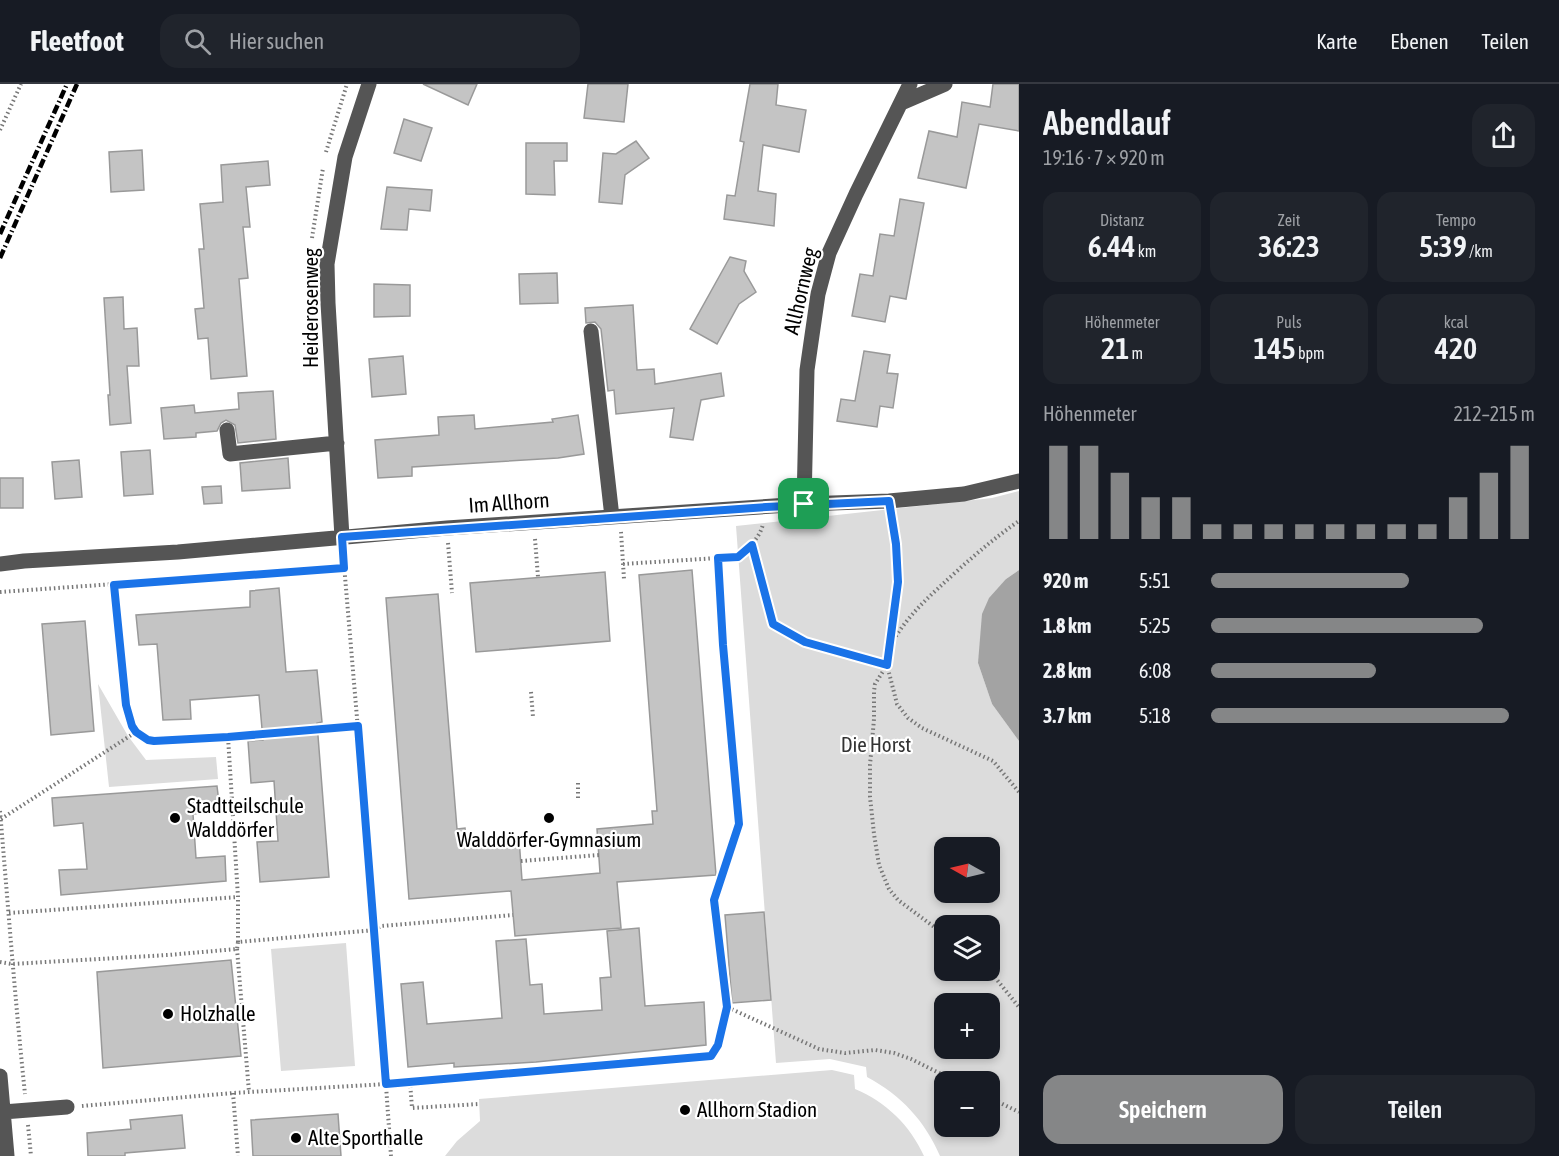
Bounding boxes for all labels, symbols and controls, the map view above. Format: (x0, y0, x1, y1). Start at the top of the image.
search box (160, 14, 580, 68)
text: Fleetfoot (30, 25, 124, 57)
icon: search (181, 25, 214, 58)
text: Hier suchen (229, 28, 324, 54)
text: Karte (1316, 29, 1357, 53)
text: Ebenen (1390, 29, 1449, 53)
text: Teilen (1482, 29, 1529, 53)
text: Abendlauf (1043, 104, 1171, 142)
button: share (1472, 104, 1535, 167)
text: 19:16 · 7 × 920 m (1043, 146, 1165, 169)
text: Distanz (1100, 211, 1144, 229)
text: Zeit (1278, 211, 1300, 229)
text: Tempo (1436, 211, 1476, 229)
text: 6.44 (1088, 229, 1135, 263)
text: 36:23 (1258, 229, 1320, 263)
text: 5:39 (1419, 229, 1467, 263)
text: km (1135, 242, 1156, 260)
text: /km (1467, 242, 1493, 260)
street label: Allhornweg (778, 245, 822, 337)
street label: Heiderosenweg (298, 248, 322, 368)
text: Höhenmeter (1085, 313, 1159, 331)
text: Puls (1276, 313, 1302, 331)
text: kcal (1444, 313, 1468, 331)
text: 21 (1101, 331, 1129, 365)
text: 145 (1253, 331, 1296, 365)
text: 420 (1435, 331, 1477, 365)
text: m (1129, 344, 1143, 362)
text: bpm (1296, 344, 1325, 362)
text: Höhenmeter (1043, 402, 1137, 425)
text: 212–215 m (1453, 402, 1535, 425)
pin (778, 478, 829, 529)
street label: Im Allhorn (468, 487, 550, 517)
icon: arrive (787, 487, 820, 520)
text: 920 m (1043, 569, 1088, 592)
text: 5:51 (1139, 569, 1171, 592)
text: 1.8 km (1043, 614, 1091, 637)
text: 5:25 (1139, 614, 1171, 637)
text: 2.8 km (1043, 659, 1091, 682)
text: 6:08 (1139, 659, 1171, 682)
text: 3.7 km (1043, 704, 1091, 727)
text: 5:18 (1139, 704, 1171, 727)
park label: Die Horst (841, 732, 911, 756)
place label: Stadtteilschule Walddörfer (187, 793, 304, 841)
marker: Stadtteilschule Walddörfer (168, 811, 182, 825)
marker: Walddörfer-Gymnasium (542, 811, 556, 825)
place label: Walddörfer-Gymnasium (457, 827, 641, 851)
north arrow (934, 837, 1000, 903)
map controls (934, 837, 1000, 1137)
button: layers (934, 915, 1000, 981)
button: + (934, 993, 1000, 1059)
place label: Holzhalle (180, 1001, 256, 1025)
marker: Holzhalle (161, 1007, 175, 1021)
button: − (934, 1071, 1000, 1137)
button: Speichern (1043, 1075, 1283, 1144)
button: Teilen (1295, 1075, 1535, 1144)
place label: Allhorn Stadion (697, 1097, 817, 1121)
marker: Allhorn Stadion (678, 1103, 692, 1117)
place label: Alte Sporthalle (308, 1125, 423, 1149)
marker: Alte Sporthalle (289, 1131, 303, 1145)

